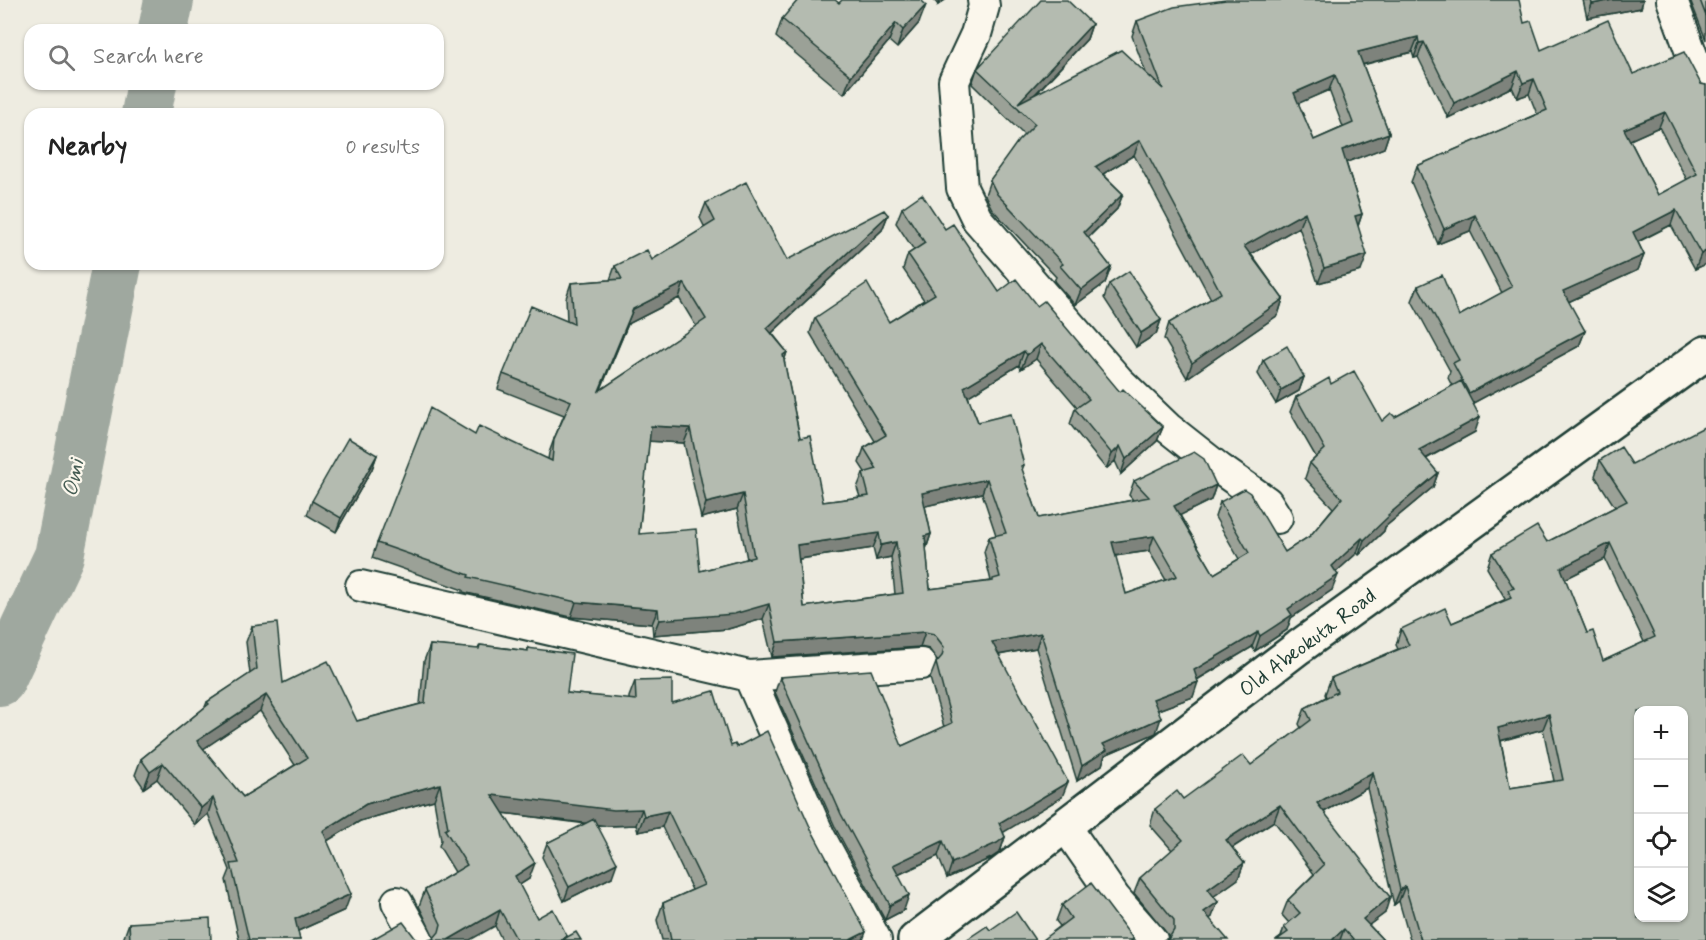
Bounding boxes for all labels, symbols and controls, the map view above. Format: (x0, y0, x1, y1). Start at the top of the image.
search box (24, 24, 444, 90)
icon: search (45, 41, 78, 74)
text: Search here (93, 43, 204, 71)
text: Nearby (48, 130, 127, 164)
text: 0 results (346, 134, 420, 161)
water label: Omi (57, 455, 92, 499)
street label: Old Abeokuta Road (1234, 582, 1382, 704)
map controls (1634, 706, 1688, 922)
button: + (1634, 706, 1688, 760)
button: − (1634, 760, 1688, 814)
button: locate (1634, 814, 1688, 868)
button: layers (1634, 868, 1688, 922)

